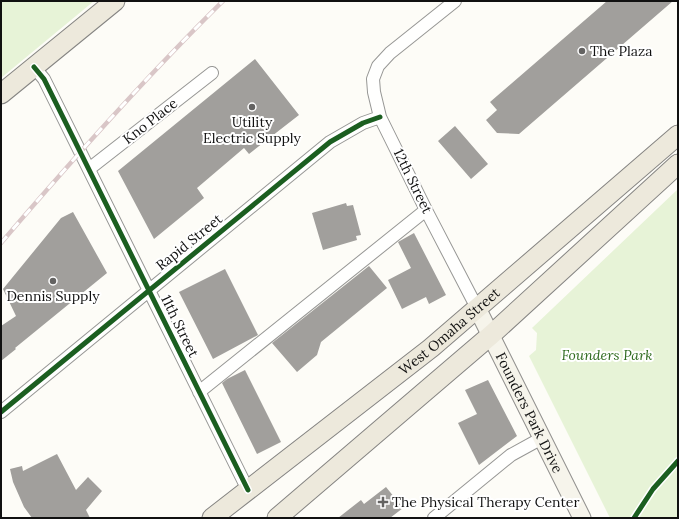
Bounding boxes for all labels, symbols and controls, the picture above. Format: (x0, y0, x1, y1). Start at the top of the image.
place label: The Plaza (590, 42, 652, 60)
marker: The Plaza (577, 46, 587, 56)
street label: Kno Place (119, 94, 181, 148)
marker: Utility Electric Supply (247, 102, 257, 112)
place label: Utility Electric Supply (203, 113, 302, 147)
street label: 12th Street (390, 146, 437, 217)
street label: Rapid Street (152, 209, 226, 274)
marker: Dennis Supply (48, 276, 58, 286)
street label: West Omaha Street (395, 283, 504, 379)
place label: Dennis Supply (6, 287, 100, 305)
street label: 11th Street (157, 292, 203, 361)
park label: Founders Park (561, 346, 653, 364)
street label: Founders Park Drive (492, 349, 567, 476)
place label: The Physical Therapy Center (392, 493, 580, 511)
marker: The Physical Therapy Center (377, 496, 389, 508)

